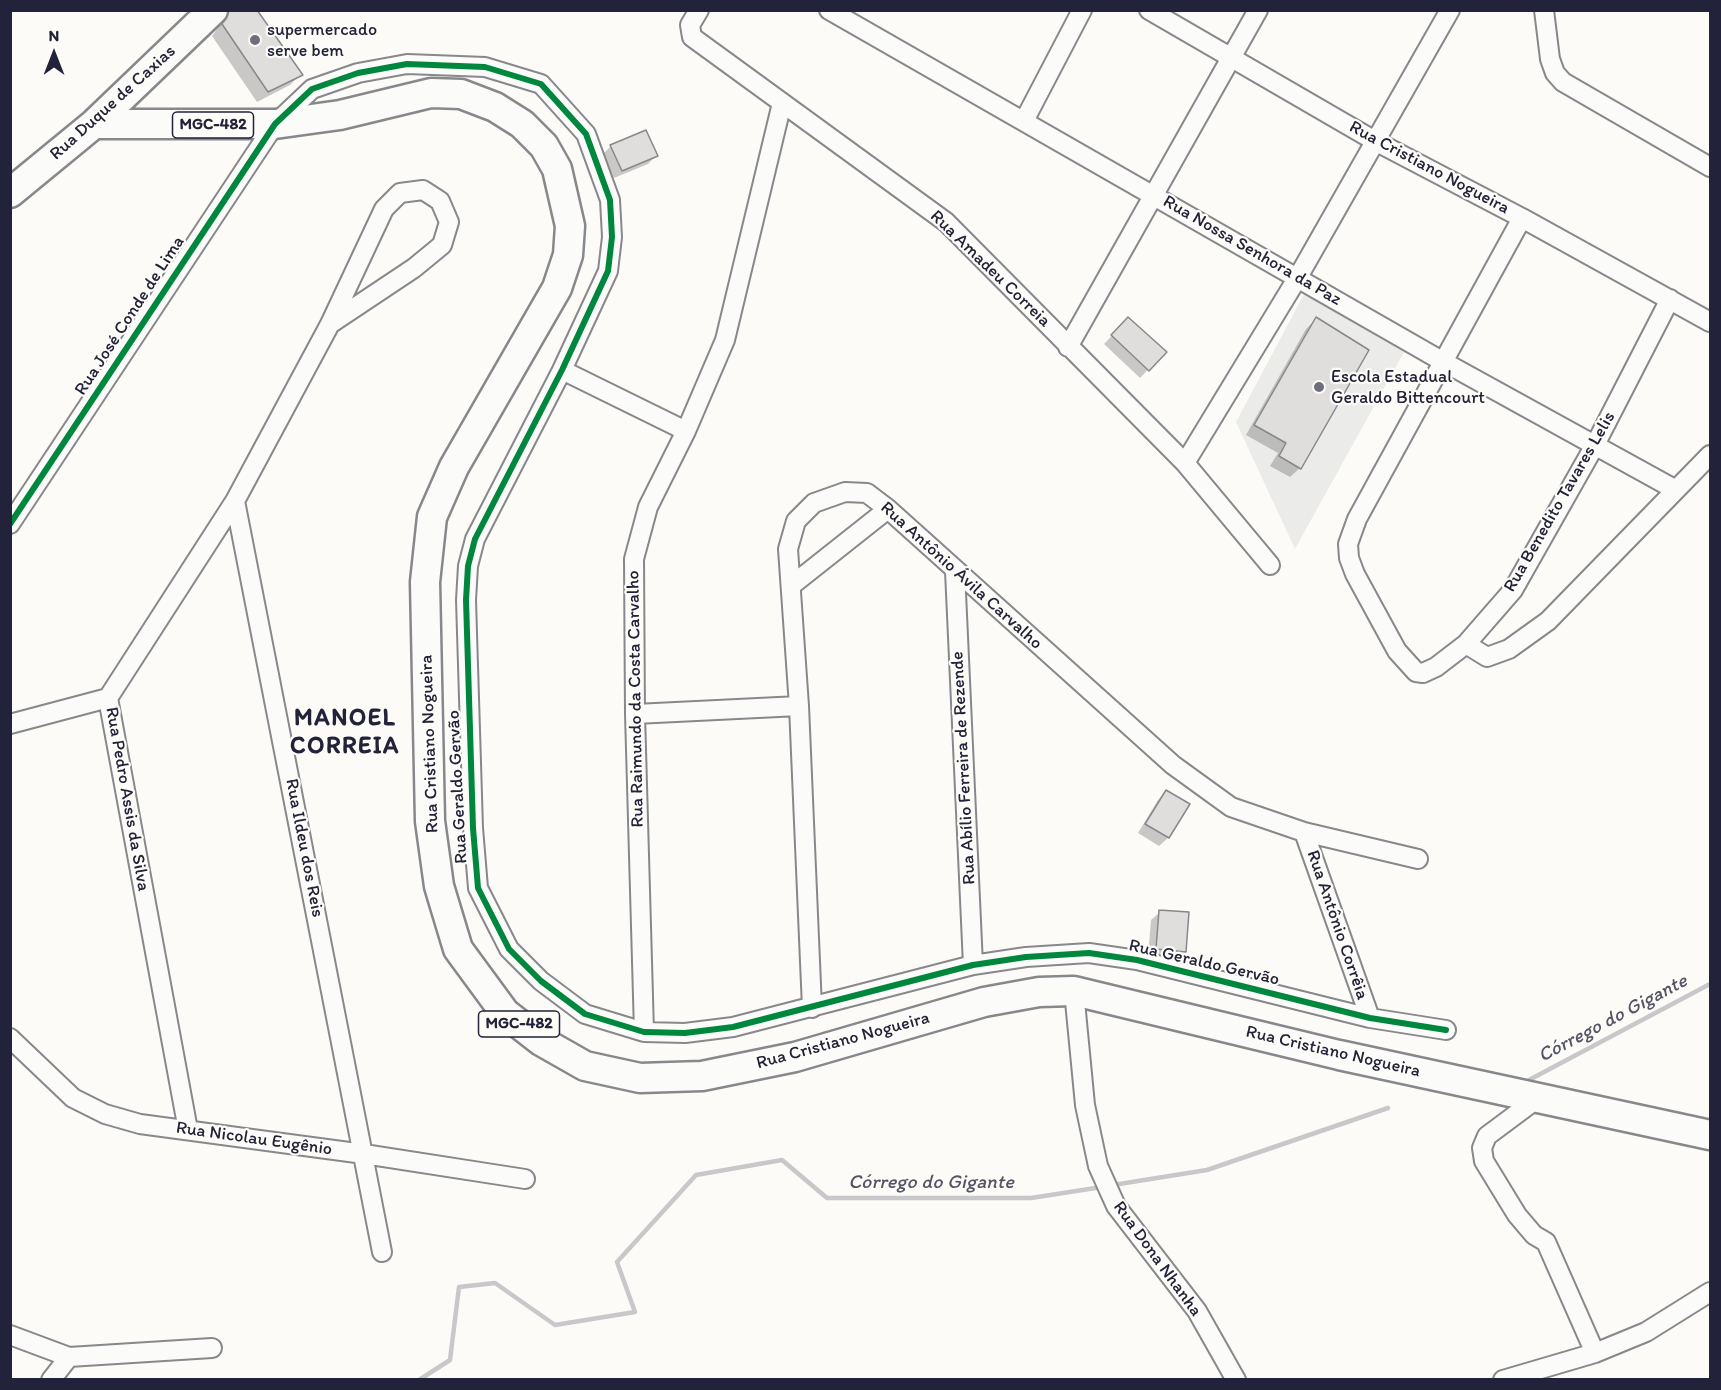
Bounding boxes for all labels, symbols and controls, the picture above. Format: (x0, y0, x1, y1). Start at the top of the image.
place label: supermercado serve bem (267, 19, 377, 62)
north arrow (24, 24, 84, 84)
text: N (49, 26, 59, 45)
marker: supermercado serve bem (248, 33, 262, 47)
street label: Rua Duque de Caxias (46, 41, 180, 165)
road number: MGC-482 (172, 112, 254, 138)
street label: Rua Cristiano Nogueira (1345, 117, 1513, 219)
street label: Rua Nossa Senhora da Paz (1159, 191, 1345, 311)
street label: Rua Amadeu Correia (925, 206, 1055, 332)
street label: Rua José Conde de Lima (70, 232, 190, 400)
place label: Escola Estadual Geraldo Bittencourt (1331, 366, 1485, 409)
marker: Escola Estadual Geraldo Bittencourt (1312, 380, 1326, 394)
street label: Rua Benedito Tavares Lelis (1499, 408, 1621, 596)
street label: Rua Antônio Ávila Carvalho (875, 497, 1047, 655)
street label: Rua Raimundo da Costa Carvalho (623, 570, 649, 828)
street label: Rua Abílio Ferreira de Rezende (947, 651, 981, 885)
street label: Rua Cristiano Nogueira (416, 655, 444, 833)
street label: Rua Pedro Assis da Silva (100, 705, 154, 893)
district label: MANOEL CORREIA (290, 705, 400, 761)
street label: Rua Geraldo Gervão (443, 710, 473, 864)
street label: Rua Ildeu dos Reis (280, 777, 328, 919)
street label: Rua Antônio Corrêia (1301, 847, 1373, 1003)
street label: Rua Geraldo Gervão (1127, 935, 1281, 991)
water label: Córrego do Gigante (1534, 970, 1692, 1068)
street label: Rua Cristiano Nogueira (754, 1007, 932, 1075)
road number: MGC-482 (478, 1011, 560, 1037)
street label: Rua Cristiano Nogueira (1244, 1021, 1422, 1083)
street label: Rua Nicolau Eugênio (175, 1117, 333, 1161)
water label: Córrego do Gigante (848, 1171, 1014, 1195)
street label: Rua Dona Nhanha (1108, 1197, 1206, 1321)

